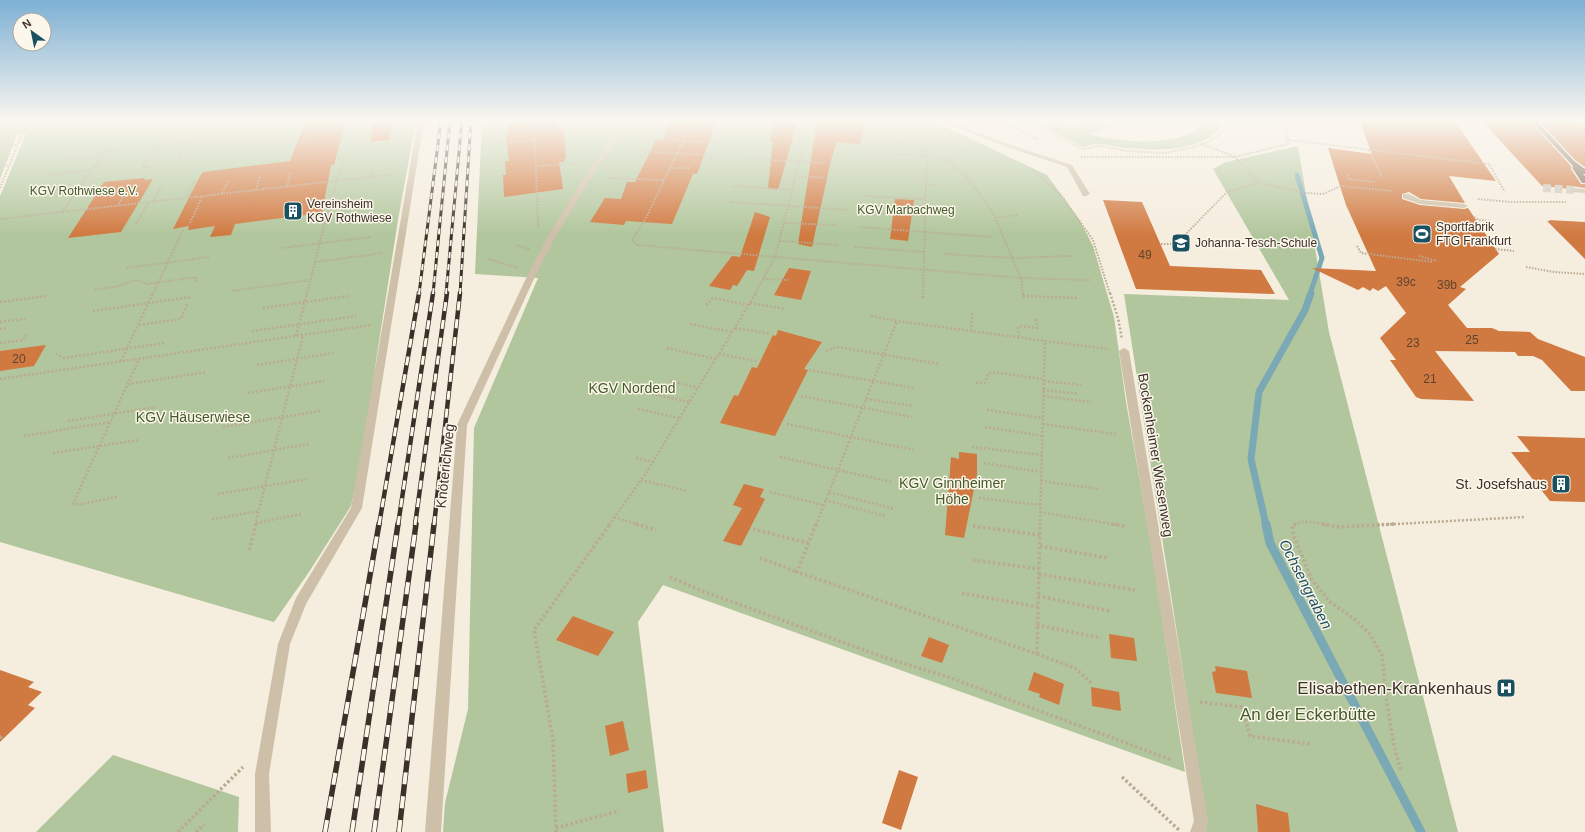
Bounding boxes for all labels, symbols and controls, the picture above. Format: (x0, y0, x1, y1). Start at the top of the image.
north arrow (12, 12, 52, 52)
text: N (20, 16, 33, 31)
park label: KGV Rothwiese e.V. (30, 184, 138, 198)
place label: Vereinsheim KGV Rothwiese (307, 197, 392, 225)
building icon: Vereinsheim KGV Rothwiese (282, 200, 304, 222)
park label: KGV Marbachweg (857, 203, 955, 217)
place label: Sportfabrik FTG Frankfurt (1436, 220, 1512, 248)
sports icon: Sportfabrik FTG Frankfurt (1411, 223, 1433, 245)
school or university icon: Johanna-Tesch-Schule (1170, 232, 1192, 254)
place label: Johanna-Tesch-Schule (1195, 236, 1317, 250)
house number: 49 (1138, 248, 1152, 262)
house number: 39c (1396, 275, 1416, 289)
house number: 39b (1437, 278, 1457, 292)
house number: 25 (1465, 333, 1479, 347)
house number: 23 (1406, 336, 1420, 350)
house number: 20 (12, 352, 26, 366)
street label: Bockenheimer Wiesenweg (1135, 372, 1177, 538)
house number: 21 (1423, 372, 1437, 386)
park label: KGV Nordend (588, 380, 676, 396)
park label: KGV Häuserwiese (136, 409, 250, 425)
street label: Knöterichweg (433, 423, 457, 509)
building icon: St. Josefshaus (1550, 473, 1572, 495)
park label: KGV Ginnheimer Höhe (899, 475, 1005, 507)
place label: St. Josefshaus (1455, 476, 1547, 492)
water label: Ochsengraben (1276, 536, 1336, 632)
hospital icon: Elisabethen-Krankenhaus (1495, 677, 1517, 699)
place label: Elisabethen-Krankenhaus (1297, 679, 1492, 698)
park label: An der Eckerbütte (1240, 705, 1376, 724)

